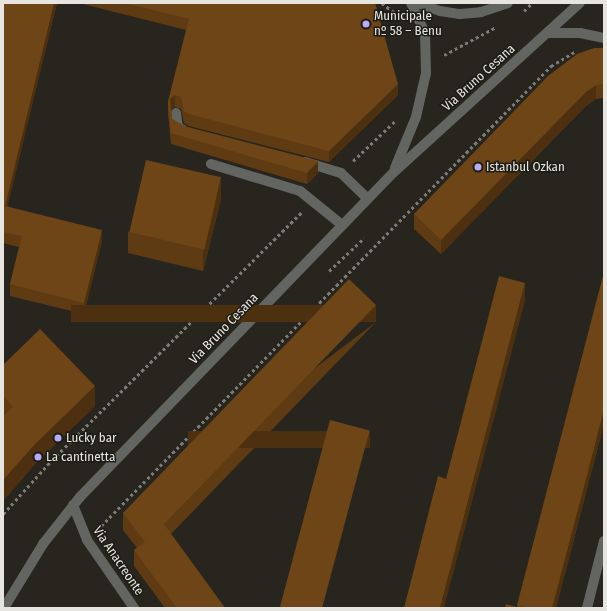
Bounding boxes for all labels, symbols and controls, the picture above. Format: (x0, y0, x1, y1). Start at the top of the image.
place label: Municipale nº 58 – Benu (374, 9, 442, 40)
marker: Municipale nº 58 – Benu (361, 19, 371, 29)
street label: Via Bruno Cesana (439, 41, 519, 115)
place label: Istanbul Ozkan (486, 159, 565, 175)
marker: Istanbul Ozkan (473, 162, 483, 172)
street label: Via Bruno Cesana (186, 290, 262, 368)
place label: Lucky bar (66, 430, 117, 446)
marker: Lucky bar (53, 433, 63, 443)
place label: La cantinetta (46, 449, 115, 465)
marker: La cantinetta (33, 452, 43, 462)
street label: Via Anacreonte (89, 524, 147, 598)

